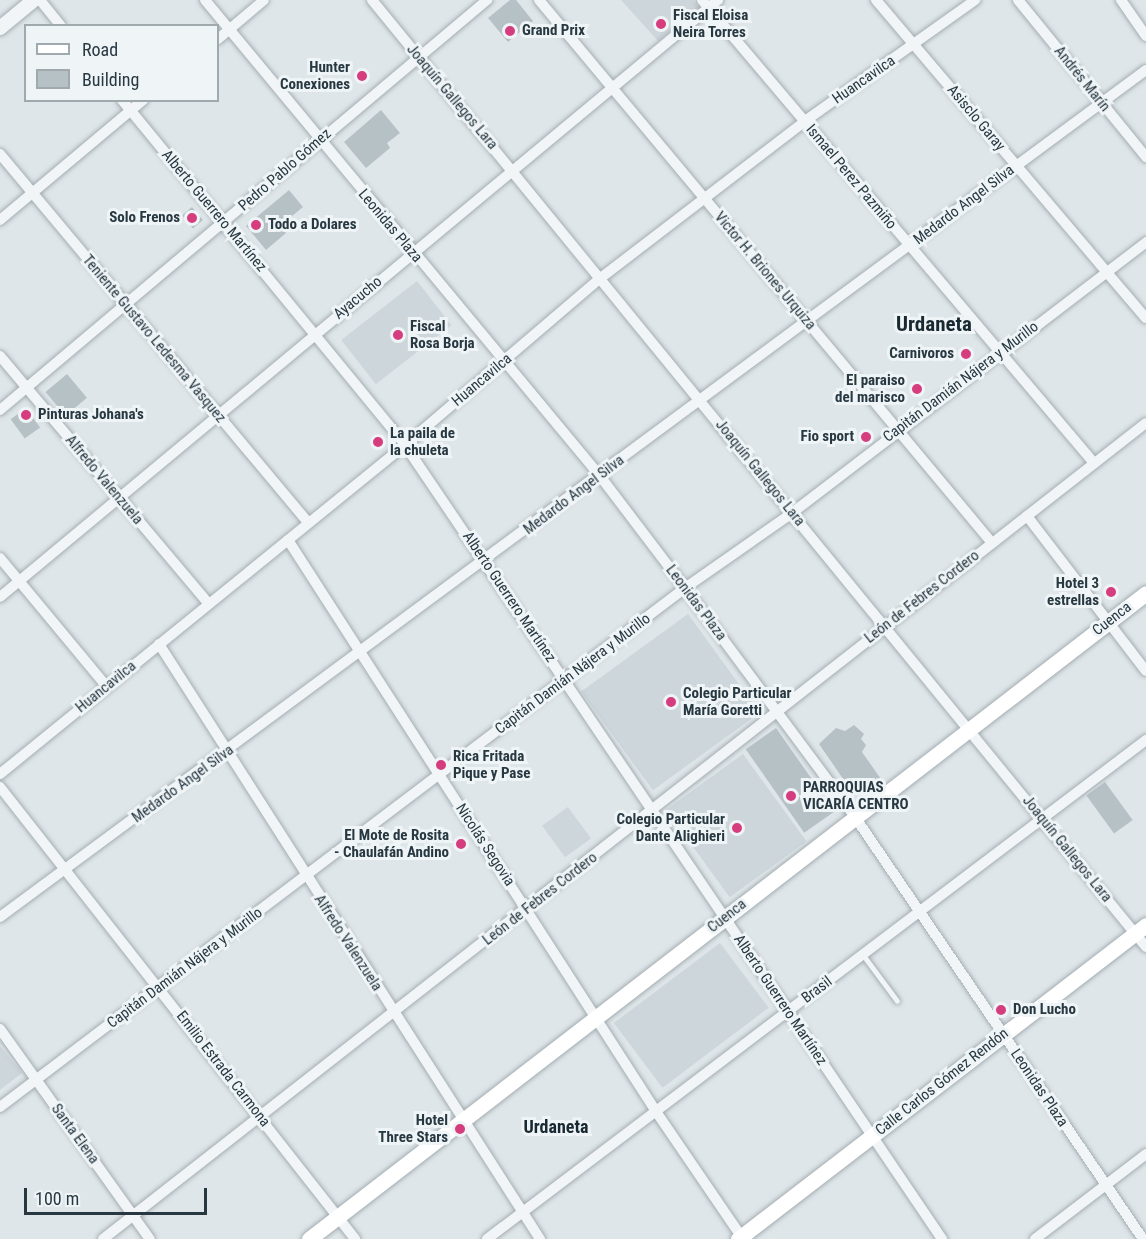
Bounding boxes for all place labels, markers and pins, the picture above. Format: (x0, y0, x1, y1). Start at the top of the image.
place label: Fiscal Eloisa Neira Torres (673, 6, 748, 41)
marker: Fiscal Eloisa Neira Torres (654, 17, 668, 31)
place label: Grand Prix (522, 22, 585, 40)
marker: Grand Prix (503, 24, 517, 38)
place label: Hunter Conexiones (280, 58, 350, 93)
marker: Hunter Conexiones (355, 69, 369, 83)
place label: Solo Frenos (109, 209, 180, 227)
marker: Solo Frenos (185, 211, 199, 225)
place label: Todo a Dolares (268, 216, 357, 234)
marker: Todo a Dolares (249, 218, 263, 232)
place label: Fiscal Rosa Borja (410, 317, 475, 352)
marker: Fiscal Rosa Borja (391, 328, 405, 342)
place label: Carnivoros (889, 345, 954, 363)
marker: Carnivoros (959, 347, 973, 361)
place label: El paraiso del marisco (835, 371, 905, 406)
marker: El paraiso del marisco (910, 382, 924, 396)
place label: Pinturas Johana's (38, 406, 144, 424)
marker: Pinturas Johana's (19, 408, 33, 422)
place label: La paila de la chuleta (390, 424, 455, 459)
place label: Fio sport (801, 428, 854, 446)
marker: Fio sport (859, 430, 873, 444)
marker: La paila de la chuleta (371, 435, 385, 449)
place label: Hotel 3 estrellas (1047, 574, 1099, 609)
marker: Hotel 3 estrellas (1104, 585, 1118, 599)
place label: Colegio Particular María Goretti (683, 684, 792, 719)
marker: Colegio Particular María Goretti (664, 695, 678, 709)
place label: Rica Fritada Pique y Pase (453, 747, 530, 782)
marker: Rica Fritada Pique y Pase (434, 758, 448, 772)
place label: PARROQUIAS VICARÍA CENTRO (803, 778, 908, 813)
marker: PARROQUIAS VICARÍA CENTRO (784, 789, 798, 803)
place label: Colegio Particular Dante Alighieri (616, 810, 725, 845)
marker: Colegio Particular Dante Alighieri (730, 821, 744, 835)
place label: El Mote de Rosita - Chaulafán Andino (334, 826, 449, 861)
marker: El Mote de Rosita - Chaulafán Andino (454, 837, 468, 851)
place label: Don Lucho (1013, 1001, 1076, 1019)
marker: Don Lucho (994, 1003, 1008, 1017)
place label: Hotel Three Stars (378, 1111, 448, 1146)
marker: Hotel Three Stars (453, 1122, 467, 1136)

